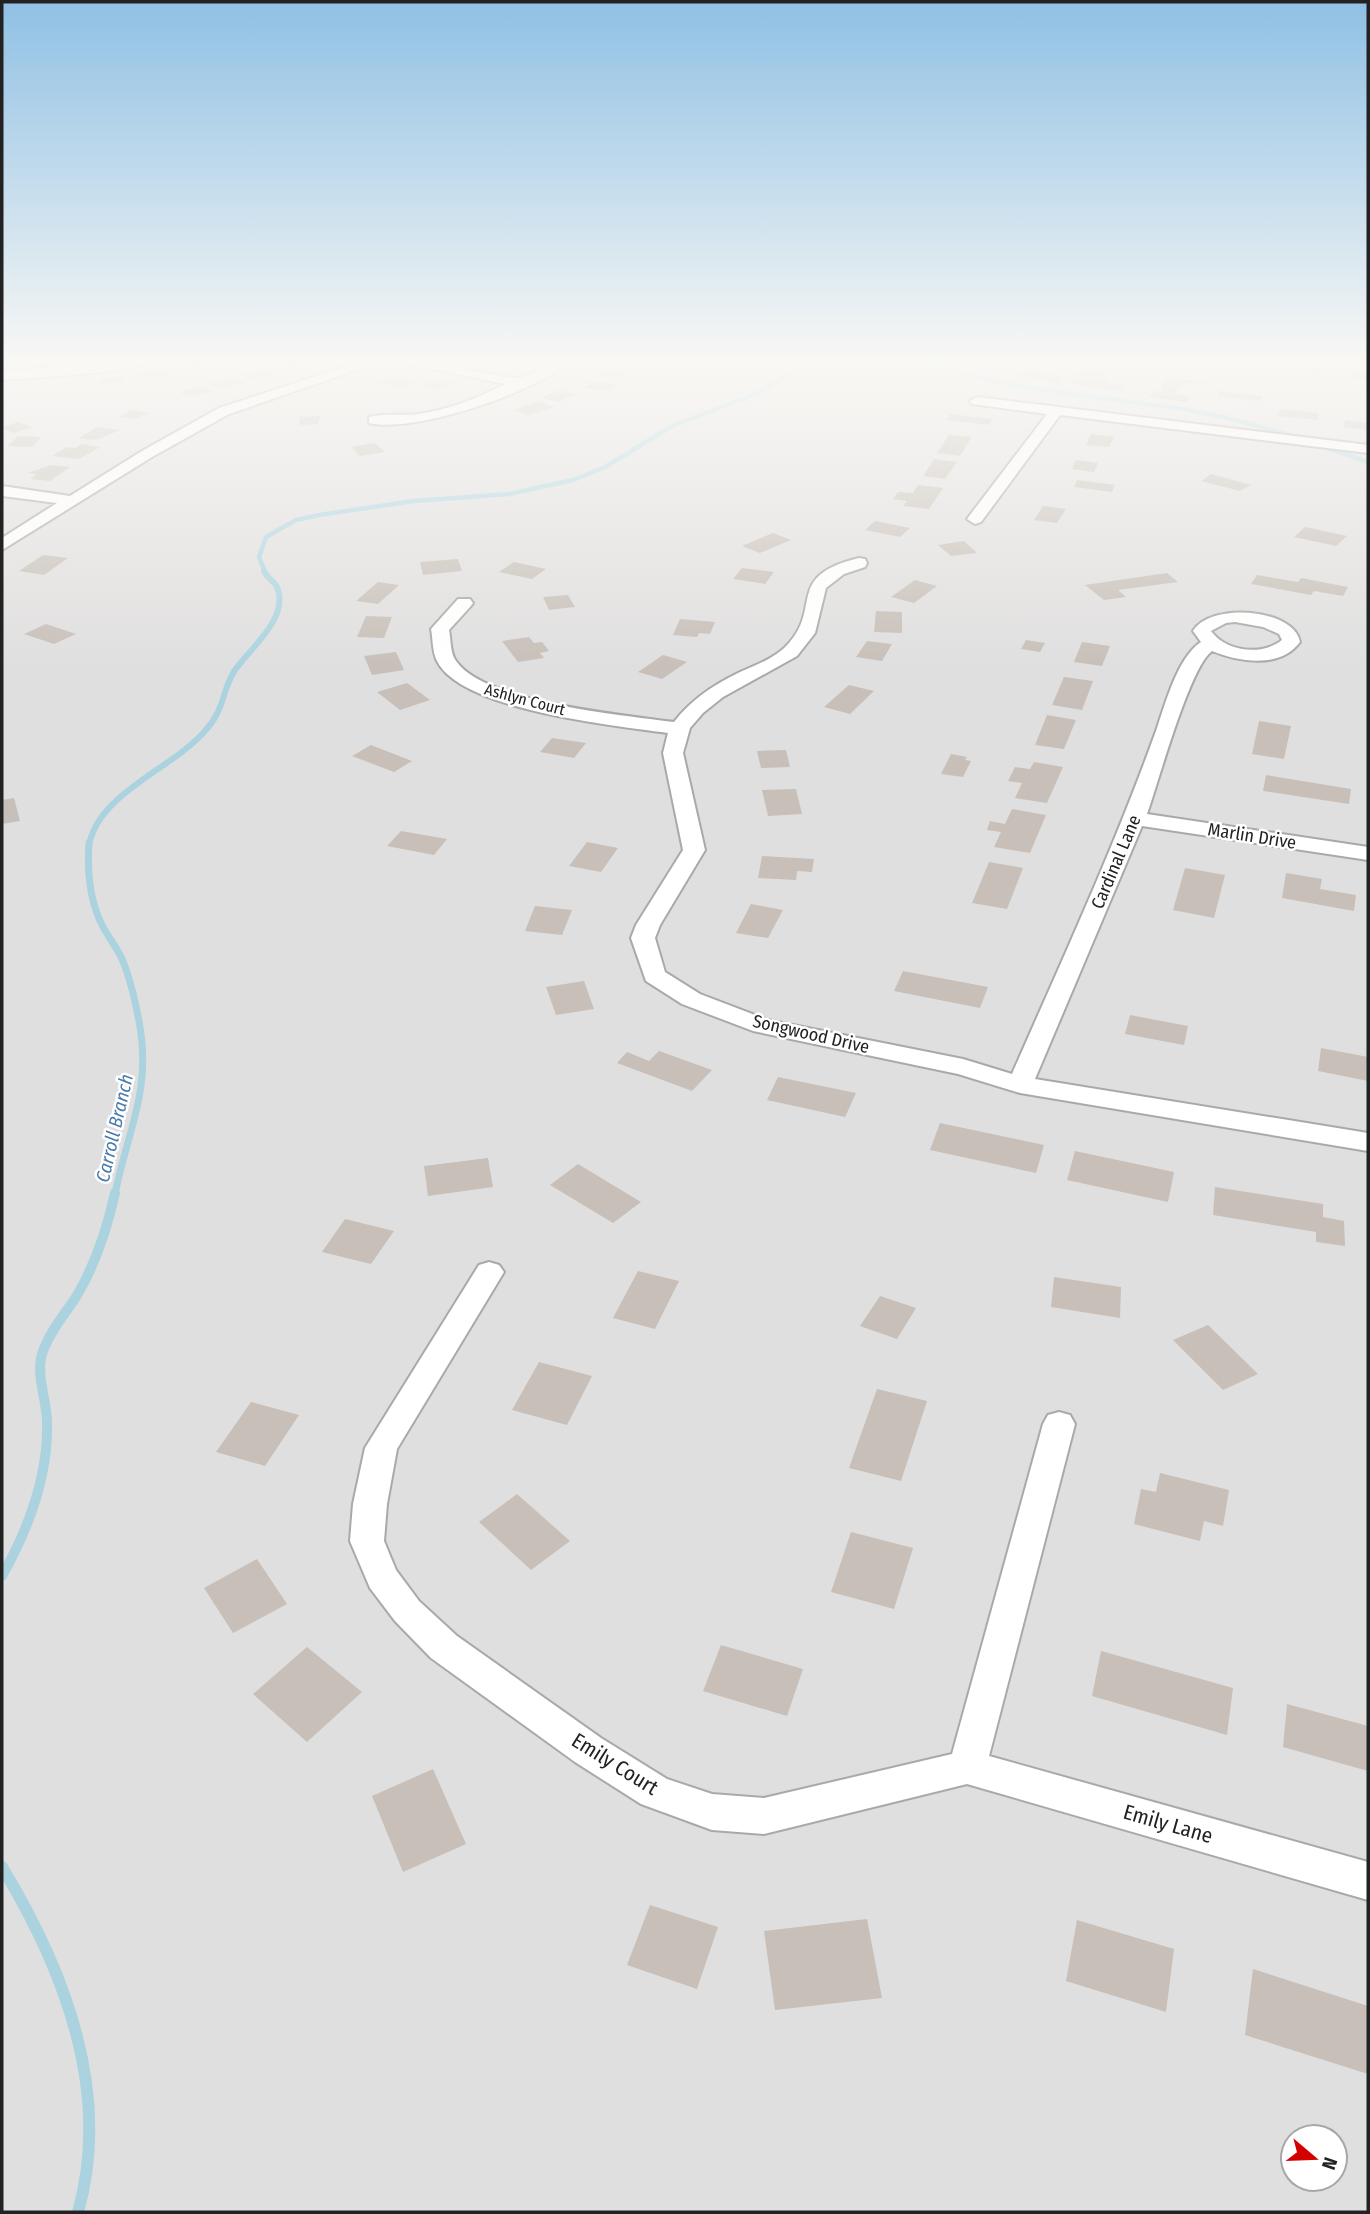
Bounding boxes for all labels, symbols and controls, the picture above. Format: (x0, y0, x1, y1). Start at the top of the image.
street label: Ashlyn Court (483, 680, 568, 720)
street label: Cardinal Lane (1086, 812, 1146, 912)
street label: Marlin Drive (1206, 818, 1298, 854)
street label: Songwood Drive (751, 1010, 872, 1058)
water label: Carroll Branch (91, 1072, 138, 1184)
street label: Emily Court (567, 1727, 663, 1801)
street label: Emily Lane (1120, 1799, 1216, 1849)
north arrow (1279, 2123, 1349, 2193)
text: N (1317, 2154, 1342, 2173)

